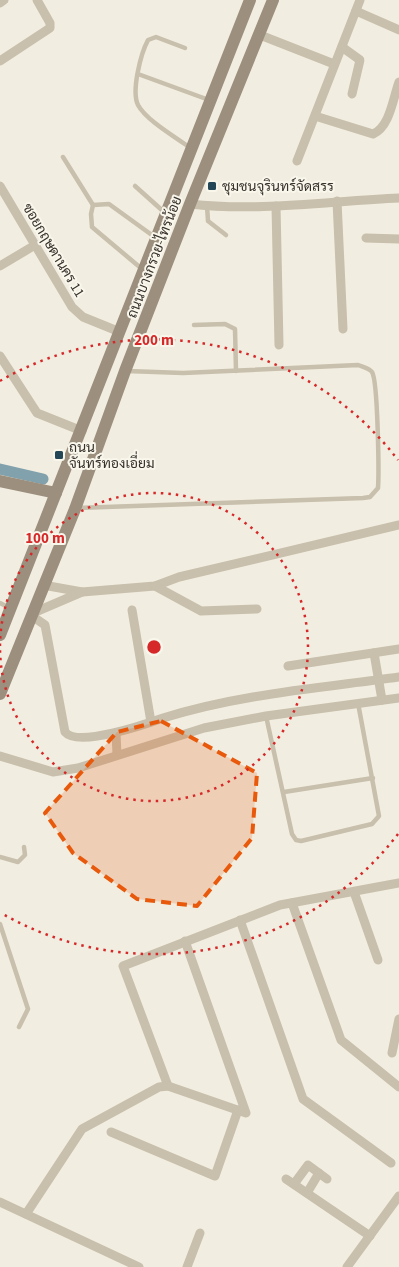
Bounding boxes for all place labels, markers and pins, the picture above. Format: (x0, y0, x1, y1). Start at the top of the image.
place label: ชุมชนจุรินทร์จัดสรร (222, 177, 334, 197)
marker: ชุมชนจุรินทร์จัดสรร (206, 180, 218, 192)
place label: ถนน จันทร์ทองเอี่ยม (69, 438, 155, 474)
marker: ถนน จันทร์ทองเอี่ยม (53, 449, 65, 461)
centre of rings (145, 638, 163, 656)

